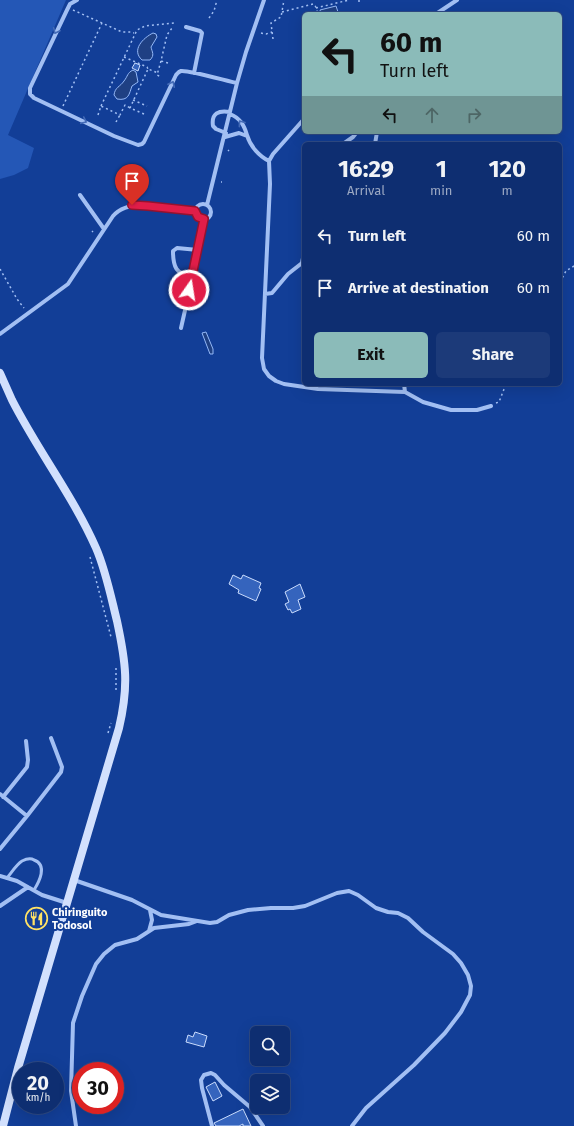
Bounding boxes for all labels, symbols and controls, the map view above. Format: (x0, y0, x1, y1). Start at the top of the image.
text: 60 m (380, 26, 442, 59)
one-way arrow (53, 28, 61, 35)
icon: left (314, 28, 366, 80)
text: Turn left (380, 60, 449, 82)
one-way arrow (167, 81, 175, 89)
icon: left (379, 104, 401, 126)
icon: ahead (421, 104, 443, 126)
icon: right (463, 104, 485, 126)
one-way arrow (80, 116, 88, 124)
one-way arrow (239, 120, 246, 127)
text: 16:29 (338, 155, 394, 183)
text: 1 (436, 155, 447, 183)
text: 120 (488, 155, 526, 183)
pin (115, 164, 149, 205)
icon: arrive (121, 170, 143, 192)
text: Arrival (347, 183, 385, 198)
text: min (430, 183, 452, 198)
text: m (502, 183, 513, 198)
icon: left (314, 225, 336, 247)
text: Turn left (348, 227, 406, 245)
text: 60 m (517, 227, 550, 245)
position arrow (168, 269, 210, 311)
icon: arrive (314, 277, 336, 299)
text: Arrive at destination (348, 279, 489, 297)
text: 60 m (517, 279, 550, 297)
button: Exit (314, 332, 428, 378)
button: Share (436, 332, 550, 378)
restaurant icon: Chiringuito Todosol (24, 905, 50, 931)
place label: Chiringuito Todosol (52, 906, 108, 932)
map controls (250, 1026, 290, 1114)
button: search (250, 1026, 290, 1066)
speed limit sign: 30 (72, 1062, 124, 1114)
text: 20 (27, 1071, 49, 1095)
button: layers (250, 1074, 290, 1114)
text: km/h (26, 1092, 50, 1104)

